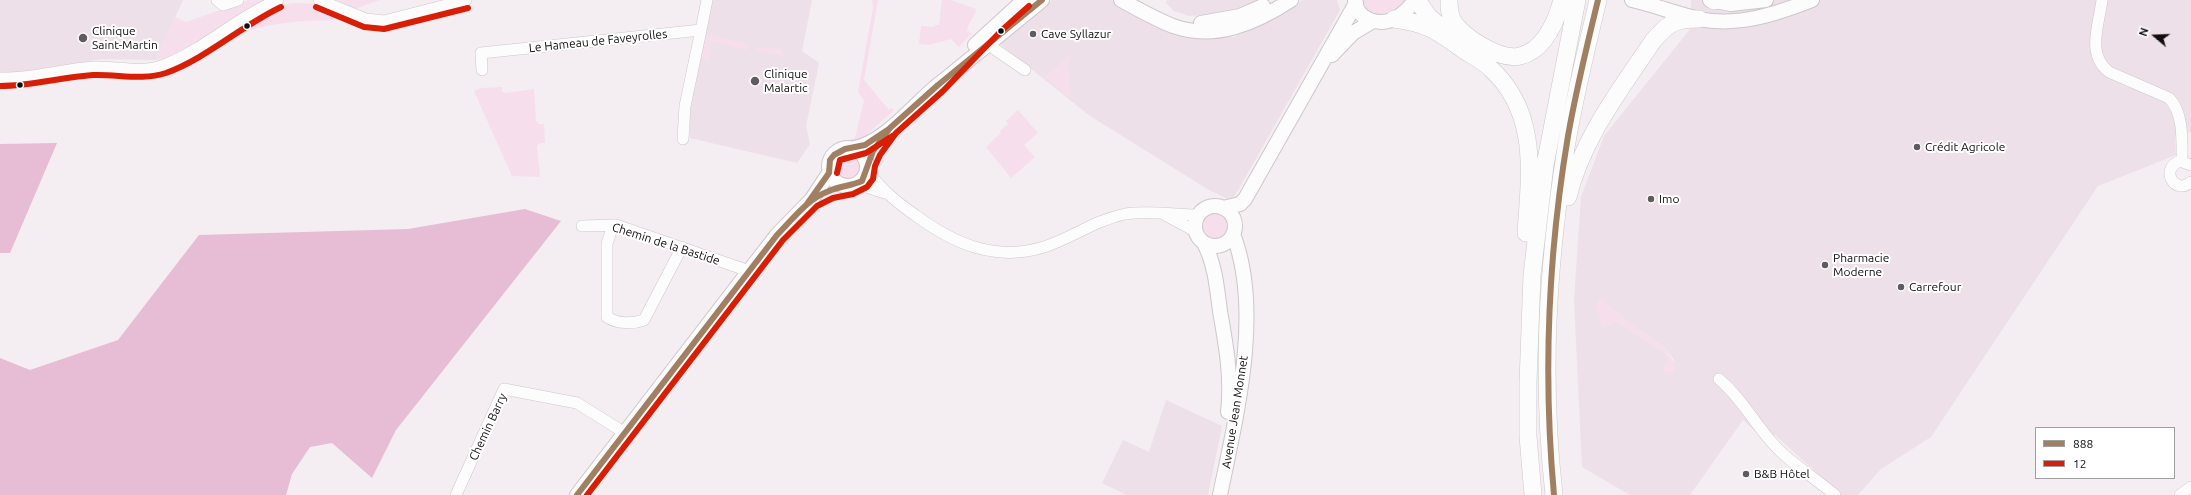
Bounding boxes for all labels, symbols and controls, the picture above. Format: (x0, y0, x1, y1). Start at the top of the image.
north arrow (2135, 16, 2175, 56)
unlabelled marker (242, 21, 252, 31)
place label: Clinique Saint-Martin (92, 24, 158, 52)
unlabelled marker (996, 26, 1006, 36)
text: N (2137, 26, 2151, 38)
street label: Le Hameau de Faveyrolles (528, 27, 668, 55)
place label: Cave Syllazur (1041, 27, 1111, 41)
marker: Cave Syllazur (1028, 29, 1038, 39)
marker: Clinique Saint-Martin (77, 32, 89, 44)
place label: Clinique Malartic (764, 67, 808, 95)
marker: Clinique Malartic (749, 75, 761, 87)
unlabelled marker (15, 80, 25, 90)
place label: Crédit Agricole (1925, 140, 2005, 154)
marker: Crédit Agricole (1912, 142, 1922, 152)
place label: Imo (1659, 192, 1679, 206)
marker: Imo (1646, 194, 1656, 204)
street label: Chemin de la Bastide (610, 220, 722, 268)
place label: Pharmacie Moderne (1833, 251, 1889, 279)
marker: Pharmacie Moderne (1820, 260, 1830, 270)
place label: Carrefour (1909, 280, 1961, 294)
marker: Carrefour (1896, 282, 1906, 292)
street label: Avenue Jean Monnet (1219, 355, 1251, 469)
street label: Chemin Barry (466, 391, 510, 463)
legend (2035, 427, 2175, 479)
text: 888 (2073, 437, 2093, 450)
text: 12 (2073, 457, 2087, 470)
place label: B&B Hôtel (1754, 467, 1810, 481)
marker: B&B Hôtel (1741, 469, 1751, 479)

